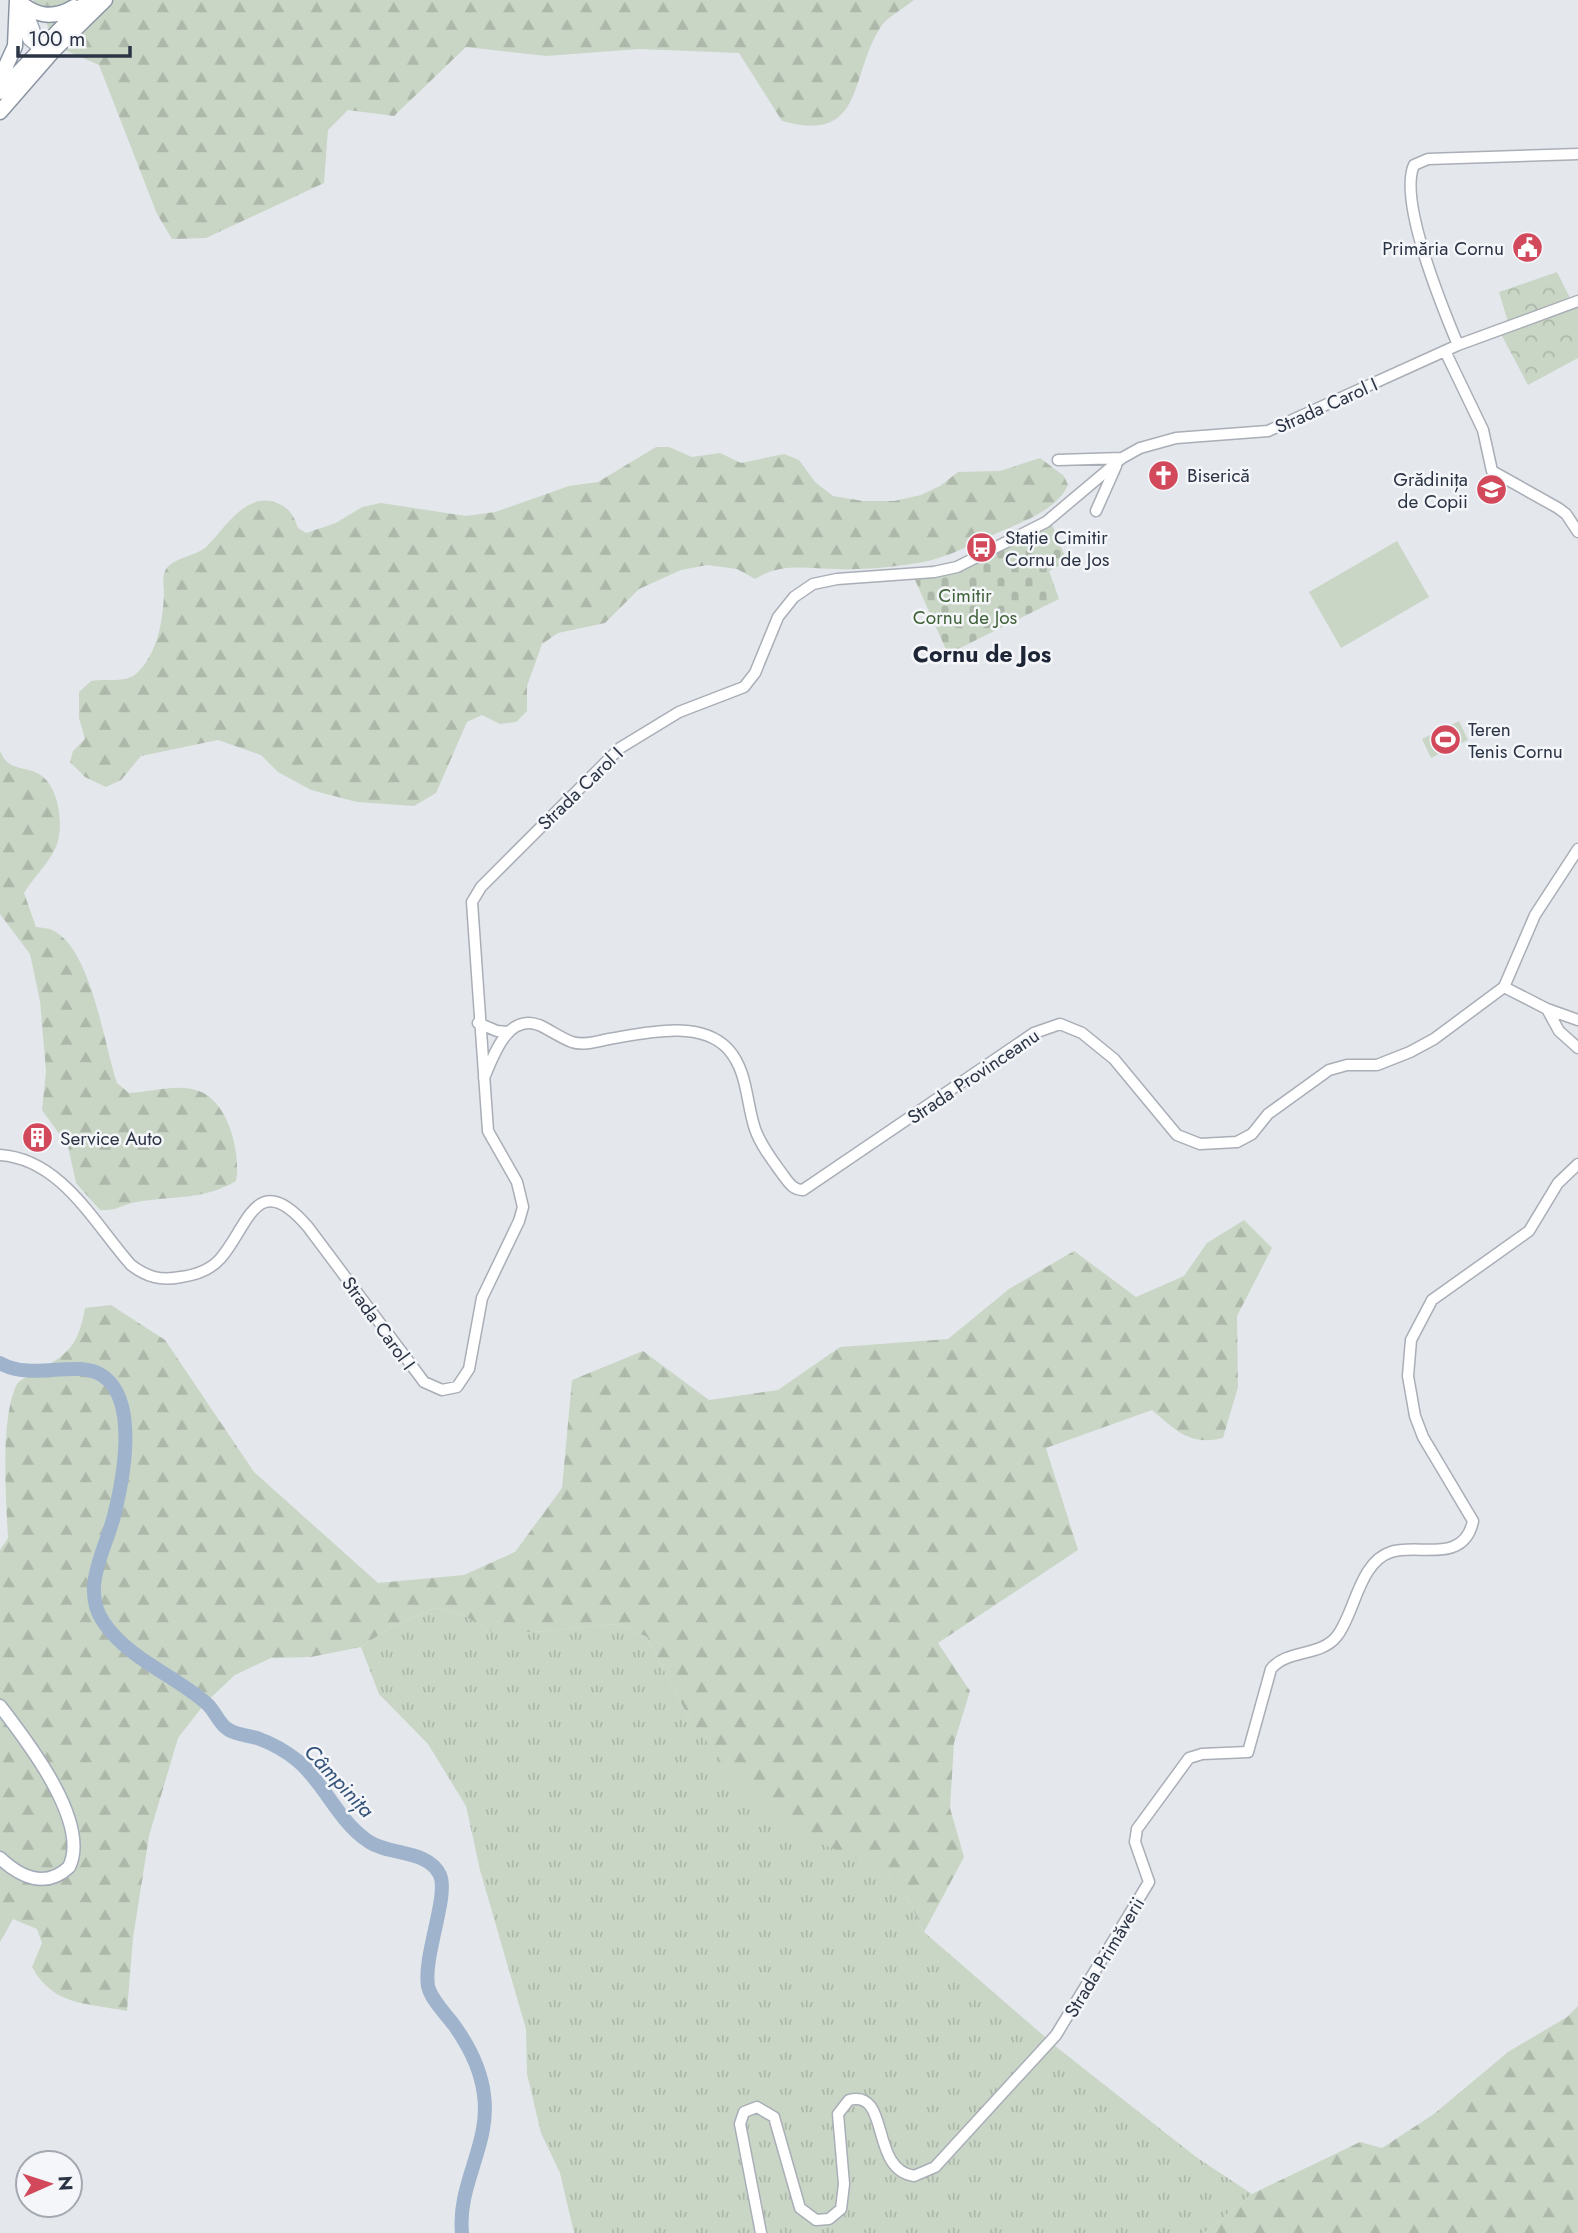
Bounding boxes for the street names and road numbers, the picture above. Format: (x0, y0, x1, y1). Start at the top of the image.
street label: Strada Carol I (1271, 371, 1382, 440)
street label: Strada Carol I (531, 741, 629, 836)
street label: Strada Provinceanu (902, 1022, 1045, 1131)
street label: Strada Carol I (335, 1271, 422, 1376)
street label: Strada Primăverii (1058, 1892, 1151, 2022)

